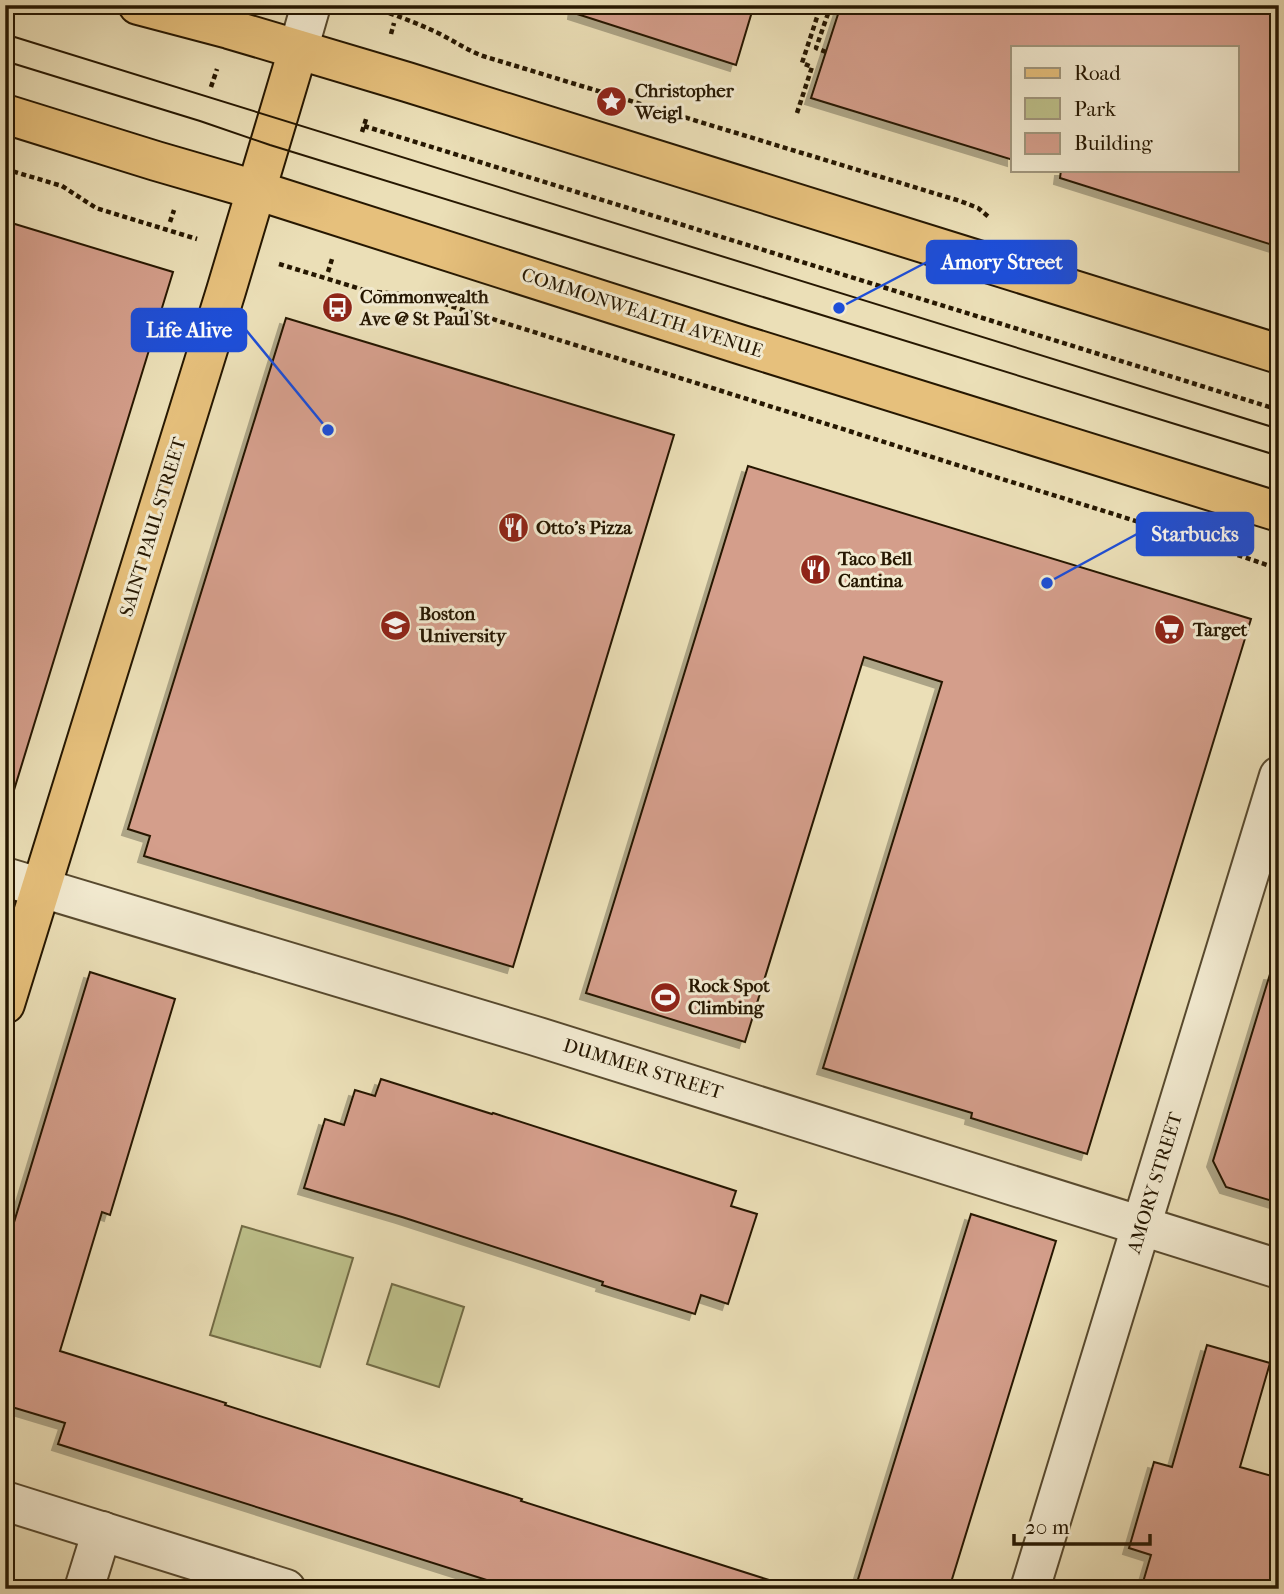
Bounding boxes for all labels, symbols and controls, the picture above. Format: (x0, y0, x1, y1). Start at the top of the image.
legend (1011, 46, 1238, 172)
text: Road (1074, 61, 1121, 85)
place label: Christopher Weigl (634, 80, 735, 124)
place icon: Christopher Weigl (595, 85, 629, 119)
text: Park (1074, 97, 1116, 121)
text: Building (1074, 131, 1153, 155)
callout: Amory Street (927, 241, 1076, 283)
text: Amory Street (939, 250, 1063, 274)
street label: COMMONWEALTH AVENUE (519, 264, 766, 363)
place label: Commonwealth Ave @ St Paul St (359, 286, 490, 330)
bus stop icon: Commonwealth Ave @ St Paul St (320, 291, 354, 325)
callout: Life Alive (132, 309, 246, 351)
text: Life Alive (146, 318, 233, 342)
street label: SAINT PAUL STREET (115, 435, 191, 619)
restaurant icon: Otto's Pizza (496, 511, 530, 545)
callout: Starbucks (1137, 513, 1253, 555)
place label: Otto's Pizza (536, 517, 633, 539)
text: Starbucks (1151, 522, 1239, 546)
place label: Taco Bell Cantina (837, 548, 913, 592)
restaurant icon: Taco Bell Cantina (798, 553, 832, 587)
place label: Boston University (418, 603, 507, 647)
school or university icon: Boston University (379, 608, 413, 642)
supermarket icon: Target (1153, 613, 1187, 647)
place label: Target (1192, 619, 1248, 641)
place label: Rock Spot Climbing (688, 975, 770, 1019)
sports icon: Rock Spot Climbing (648, 980, 682, 1014)
street label: DUMMER STREET (561, 1034, 726, 1104)
street label: AMORY STREET (1123, 1110, 1187, 1257)
scale bar (1014, 1503, 1151, 1547)
text: 20 m (1025, 1515, 1070, 1539)

